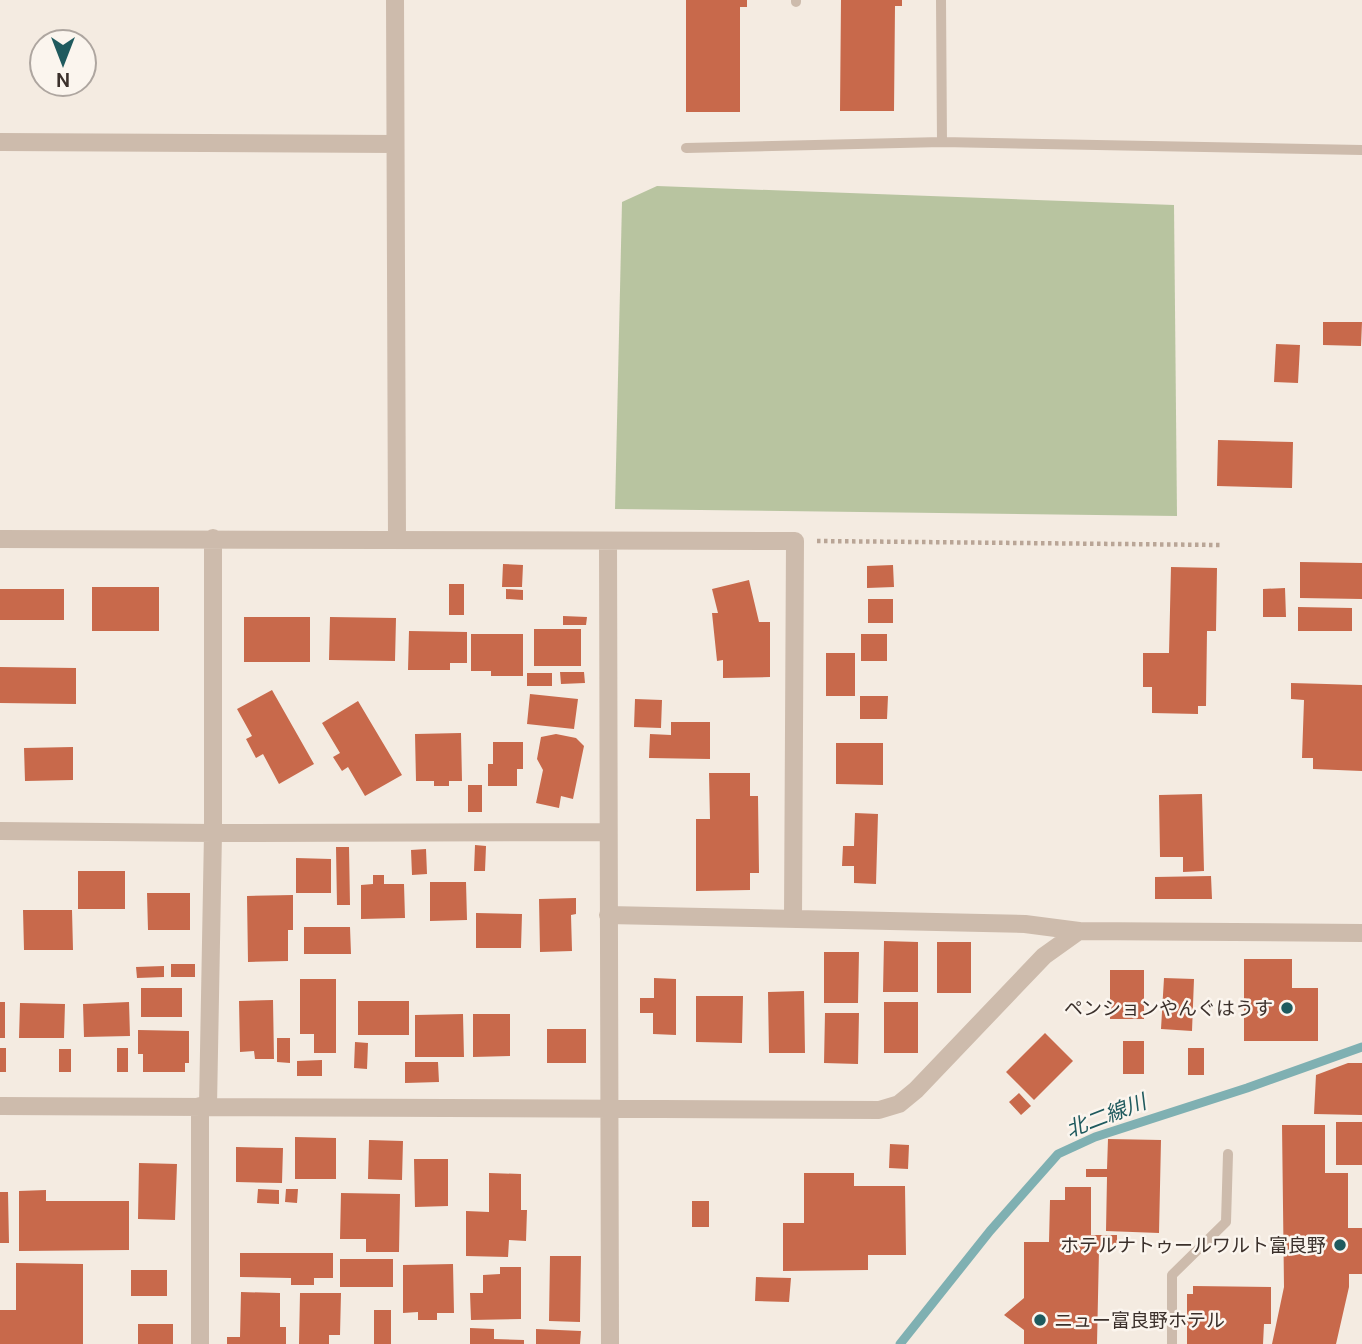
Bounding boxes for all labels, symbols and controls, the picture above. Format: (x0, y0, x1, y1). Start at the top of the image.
north arrow (28, 28, 98, 98)
text: N (56, 67, 70, 92)
place label: ペンションやんぐはうす (1064, 996, 1273, 1021)
marker: ペンションやんぐはうす (1279, 1000, 1295, 1016)
water label: 北二線川 (1062, 1087, 1152, 1144)
place label: ホテルナトゥールワルト富良野 (1060, 1233, 1326, 1258)
marker: ホテルナトゥールワルト富良野 (1332, 1237, 1348, 1253)
place label: ニュー富良野ホテル (1054, 1308, 1225, 1333)
marker: ニュー富良野ホテル (1032, 1312, 1048, 1328)

